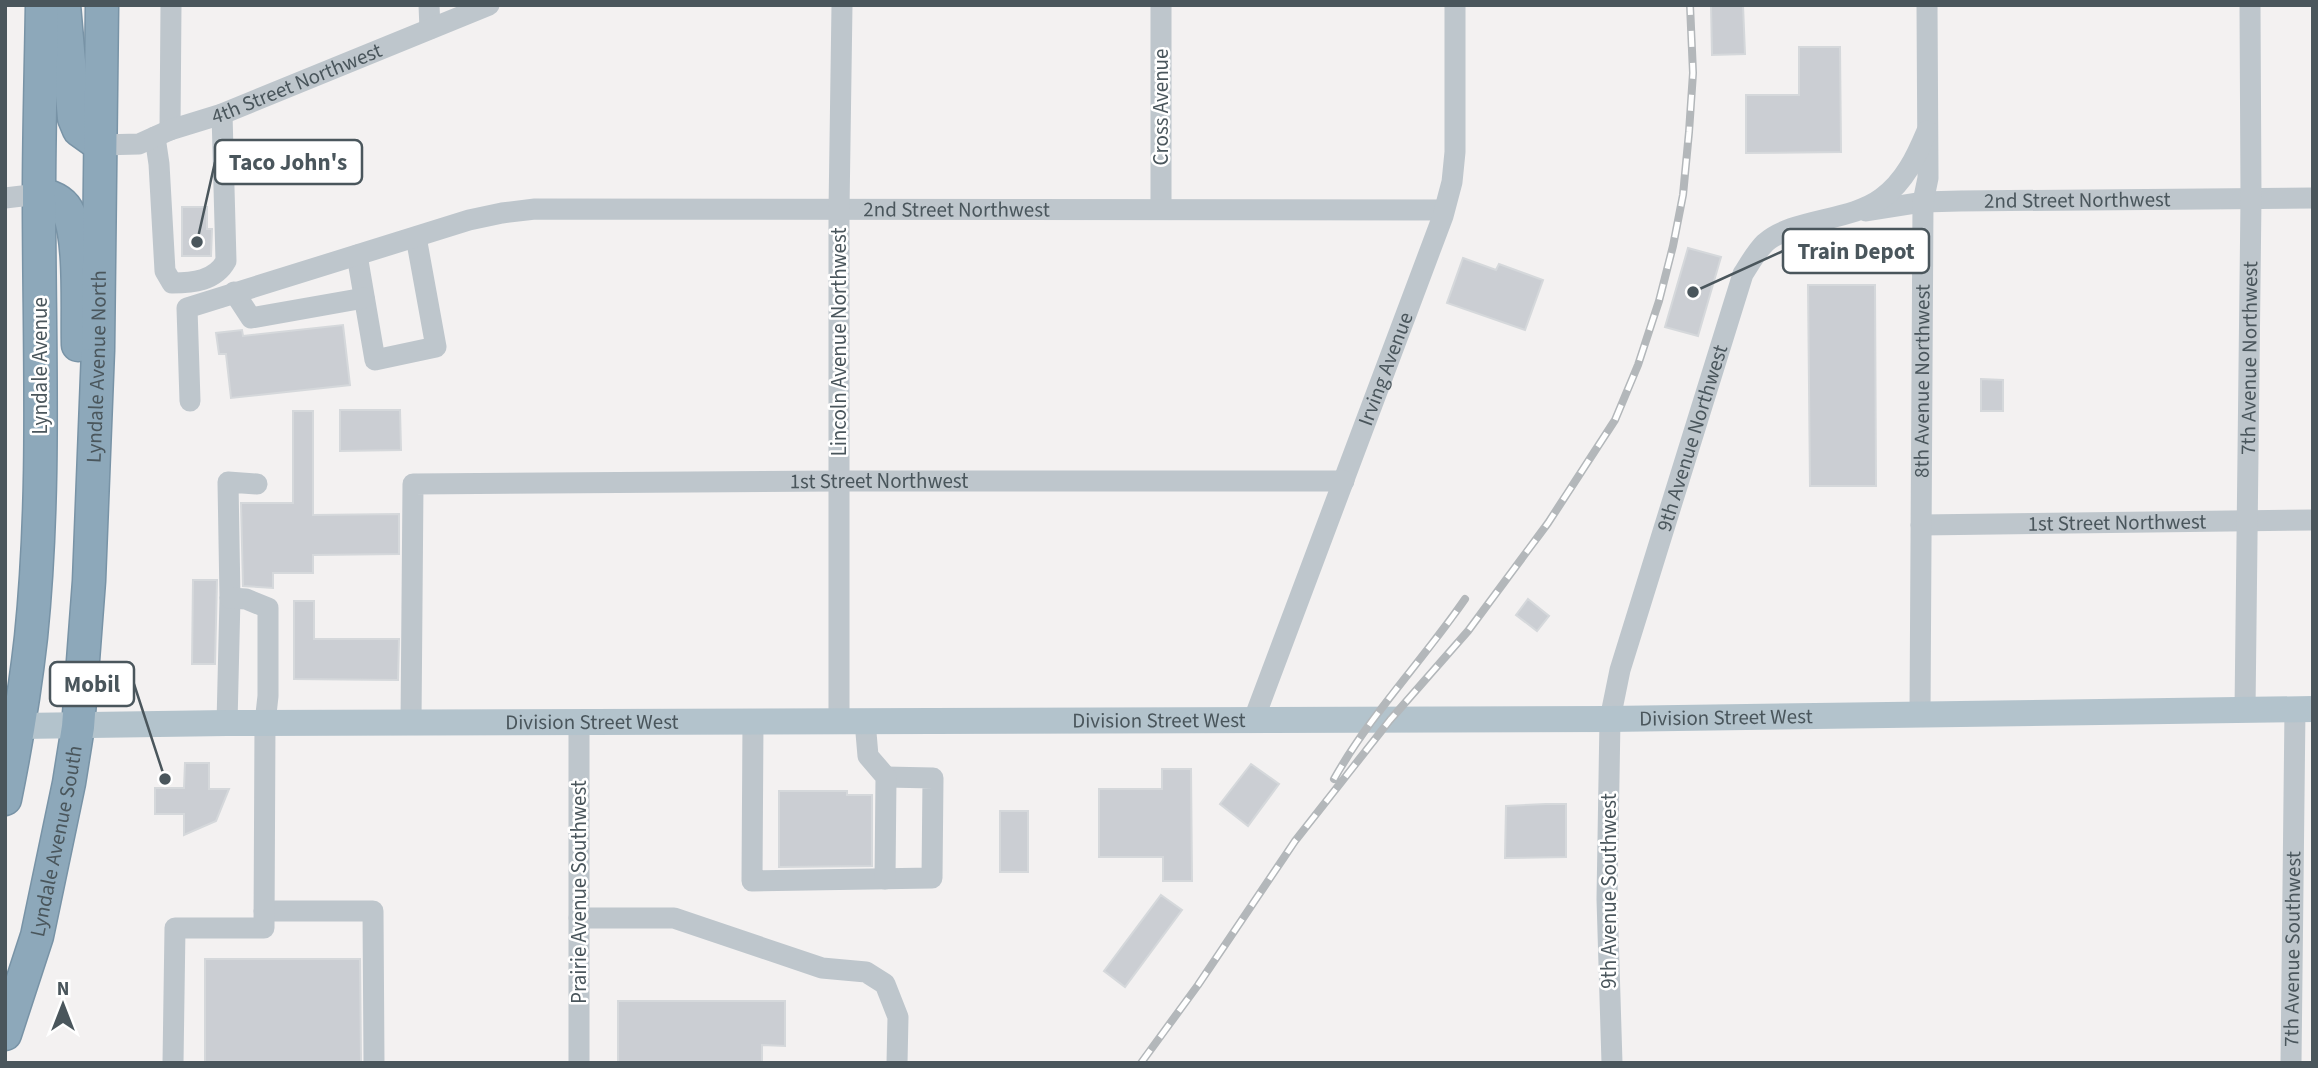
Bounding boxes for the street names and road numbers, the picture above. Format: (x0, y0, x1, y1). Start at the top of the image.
street label: 4th Street Northwest (208, 35, 386, 131)
street label: Cross Avenue (1146, 49, 1176, 165)
street label: 2nd Street Northwest (1984, 184, 2171, 216)
street label: 2nd Street Northwest (863, 194, 1050, 225)
street label: Lincoln Avenue Northwest (824, 227, 854, 457)
street label: 7th Avenue Northwest (2233, 261, 2265, 455)
street label: Lyndale Avenue North (79, 270, 114, 464)
street label: 8th Avenue Northwest (1906, 284, 1938, 478)
street label: Lyndale Avenue (25, 297, 55, 435)
street label: Irving Avenue (1351, 308, 1421, 430)
street label: 9th Avenue Northwest (1649, 341, 1735, 535)
street label: 1st Street Northwest (789, 466, 968, 496)
street label: 1st Street Northwest (2027, 506, 2207, 539)
street label: Division Street West (1639, 701, 1813, 734)
street label: Division Street West (1072, 705, 1246, 736)
street label: Division Street West (505, 707, 679, 737)
street label: Lyndale Avenue South (22, 743, 90, 939)
street label: Prairie Avenue Southwest (564, 780, 594, 1004)
street label: 9th Avenue Southwest (1594, 793, 1624, 989)
street label: 7th Avenue Southwest (2276, 851, 2308, 1047)

